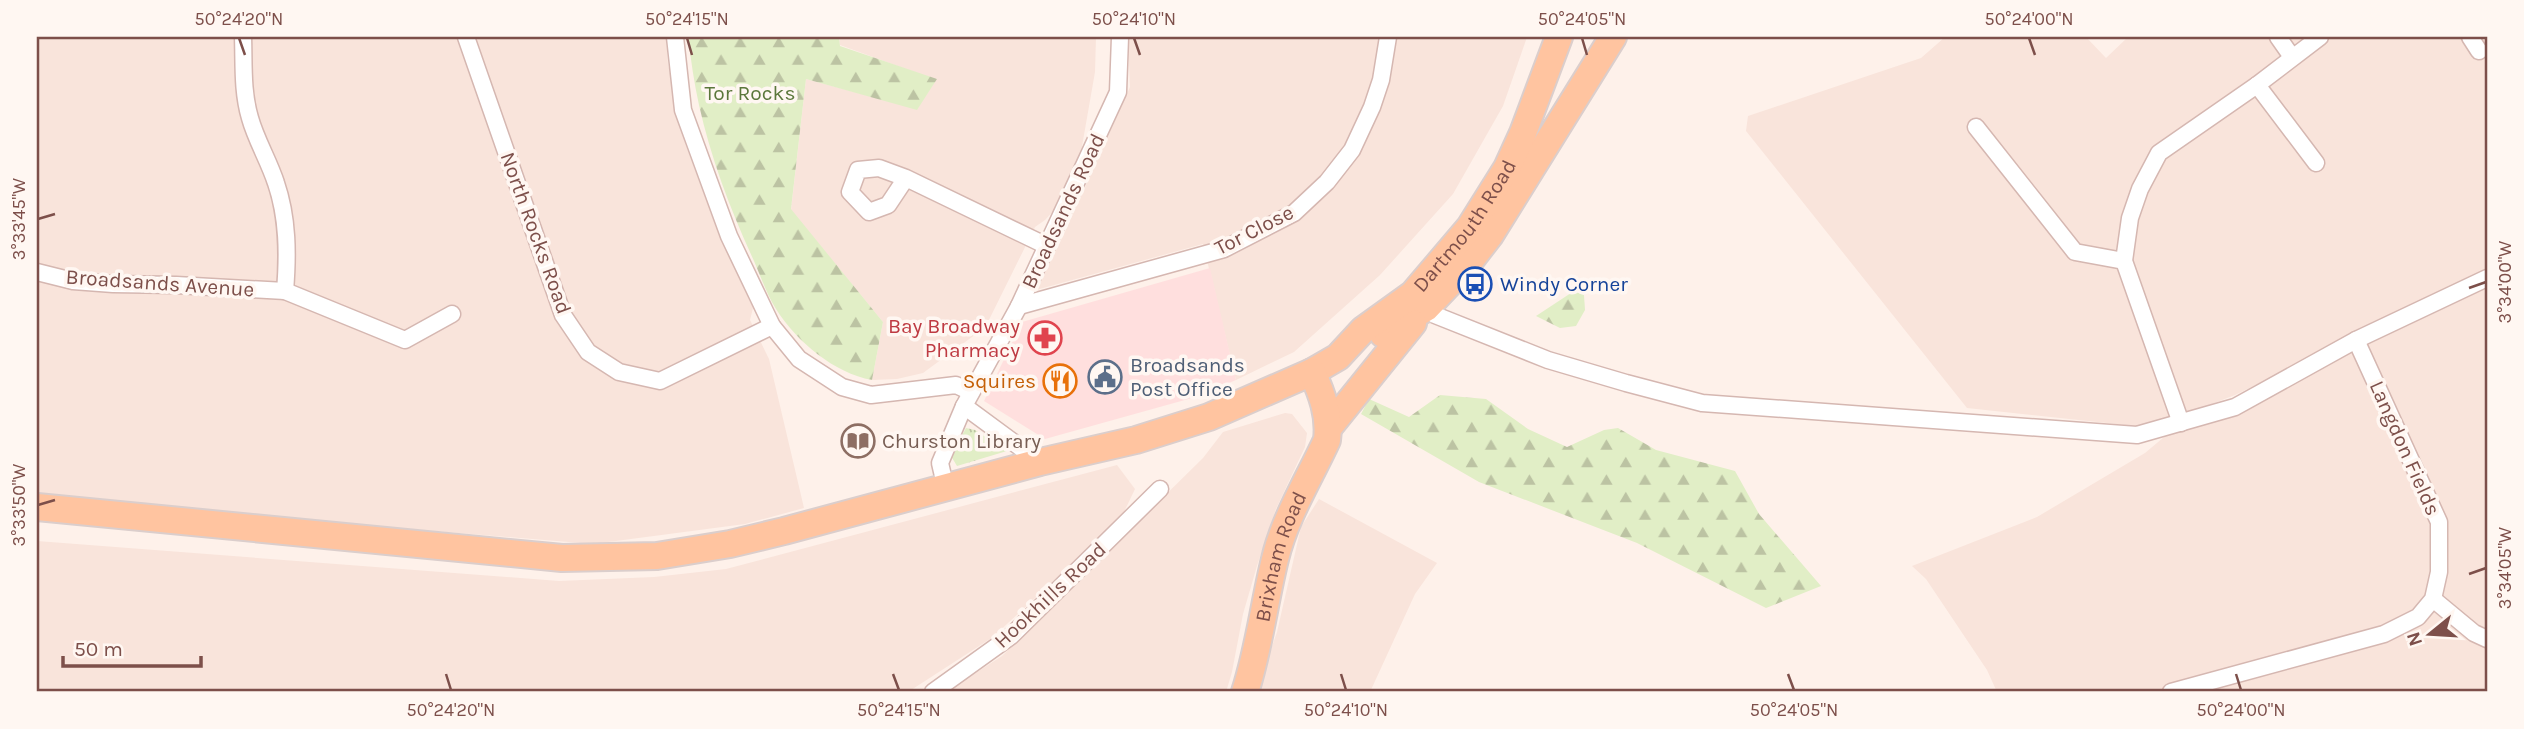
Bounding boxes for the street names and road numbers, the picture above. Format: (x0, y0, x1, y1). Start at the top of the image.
street label: Broadsands Road (1017, 130, 1109, 292)
street label: North Rocks Road (496, 149, 576, 317)
street label: Dartmouth Road (1408, 156, 1521, 297)
street label: Tor Close (1211, 200, 1297, 260)
street label: Broadsands Avenue (65, 264, 255, 302)
street label: Langdon Fields (2365, 377, 2445, 519)
street label: Brixham Road (1250, 488, 1311, 624)
street label: Hookhills Road (989, 537, 1111, 653)

